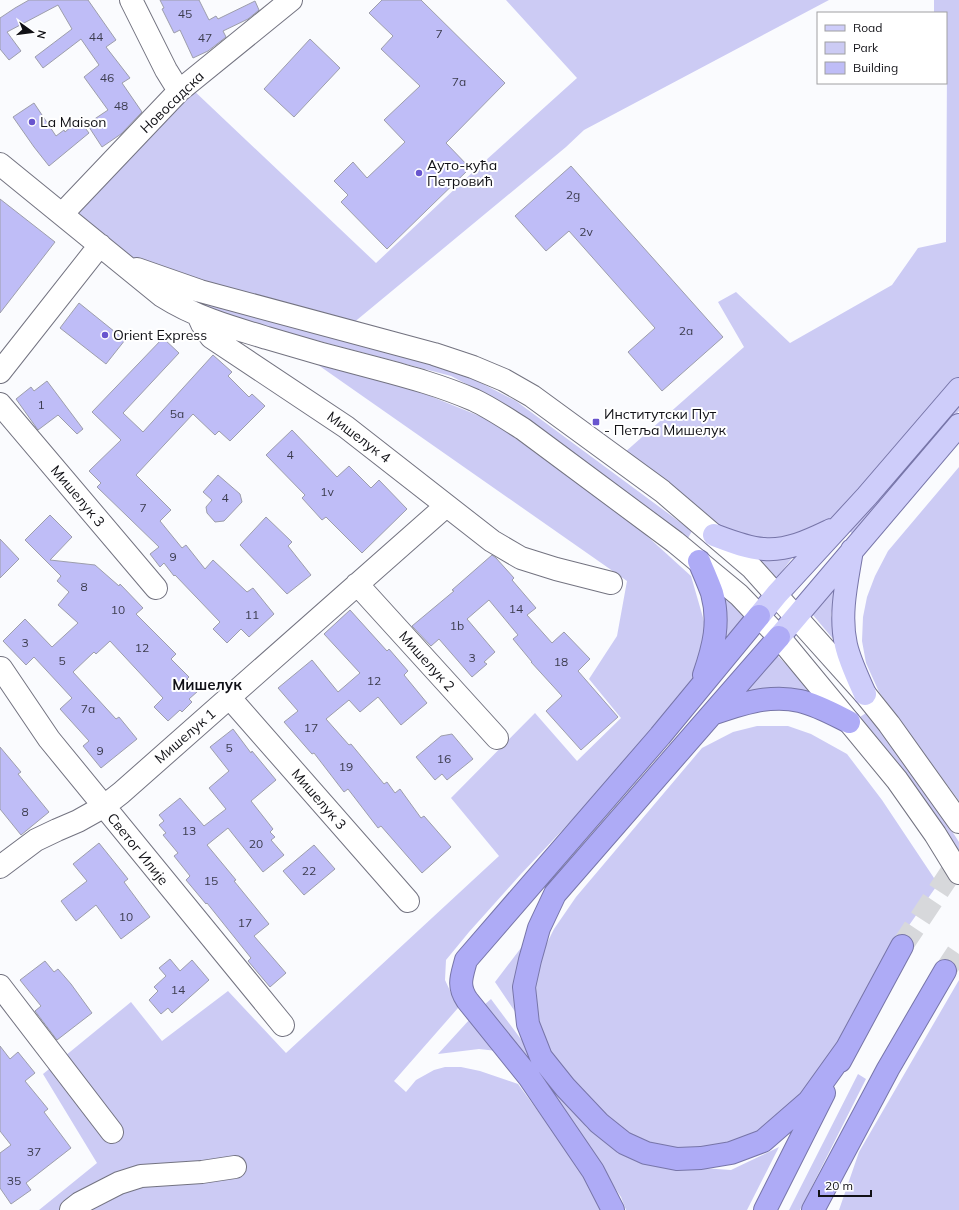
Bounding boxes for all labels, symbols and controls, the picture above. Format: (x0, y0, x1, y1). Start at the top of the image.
house number: 45 (178, 6, 192, 21)
north arrow (12, 12, 52, 52)
legend (817, 12, 947, 84)
text: Road (853, 20, 882, 35)
house number: 7 (435, 26, 443, 41)
text: N (34, 29, 50, 40)
house number: 44 (89, 29, 103, 44)
house number: 47 (198, 30, 212, 45)
text: Park (853, 40, 879, 55)
text: Building (853, 60, 898, 75)
street label: Новосадска (136, 67, 208, 137)
house number: 46 (100, 70, 114, 85)
house number: 7a (452, 74, 466, 89)
house number: 48 (114, 98, 128, 113)
place label: La Maison (40, 113, 107, 131)
marker: La Maison (27, 117, 37, 127)
place label: Ауто-кућа Петровић (427, 156, 497, 190)
marker: Ауто-кућа Петровић (414, 168, 424, 178)
house number: 2g (566, 187, 580, 202)
house number: 2v (579, 224, 593, 239)
house number: 2a (679, 323, 693, 338)
place label: Orient Express (113, 326, 207, 344)
marker: Orient Express (100, 330, 110, 340)
house number: 1 (37, 397, 45, 412)
place label: Институтски Пут - Петља Мишелук (604, 405, 726, 439)
house number: 5a (170, 406, 184, 421)
street label: Мишелук 4 (324, 407, 395, 467)
marker: Институтски Пут - Петља Мишелук (591, 417, 601, 427)
house number: 4 (286, 447, 294, 462)
street label: Мишелук 3 (47, 462, 109, 530)
house number: 1v (320, 484, 334, 499)
house number: 4 (221, 490, 229, 505)
house number: 7 (139, 500, 147, 515)
house number: 9 (169, 549, 177, 564)
house number: 8 (80, 579, 88, 594)
house number: 14 (509, 601, 523, 616)
house number: 10 (111, 602, 125, 617)
house number: 11 (245, 607, 259, 622)
house number: 1b (450, 618, 464, 633)
street label: Мишелук 2 (395, 627, 459, 695)
house number: 3 (21, 635, 29, 650)
house number: 12 (135, 640, 149, 655)
house number: 3 (468, 650, 476, 665)
house number: 5 (58, 653, 66, 668)
house number: 18 (554, 654, 568, 669)
house number: 12 (367, 673, 381, 688)
district label: Мишелук (172, 675, 242, 694)
house number: 7a (81, 701, 95, 716)
street label: Мишелук 1 (151, 705, 219, 767)
house number: 17 (304, 720, 318, 735)
house number: 5 (225, 740, 233, 755)
house number: 9 (96, 743, 104, 758)
house number: 16 (437, 751, 451, 766)
house number: 19 (339, 759, 353, 774)
street label: Мишелук 3 (288, 765, 350, 833)
house number: 8 (21, 804, 29, 819)
street label: Светог Илије (103, 809, 173, 889)
house number: 13 (182, 823, 196, 838)
house number: 20 (249, 836, 263, 851)
house number: 22 (302, 863, 316, 878)
house number: 15 (204, 873, 218, 888)
house number: 10 (119, 909, 133, 924)
house number: 17 (238, 915, 252, 930)
house number: 14 (171, 982, 185, 997)
house number: 37 (27, 1144, 41, 1159)
scale bar (819, 1172, 871, 1198)
house number: 35 (7, 1173, 21, 1188)
text: 20 m (825, 1178, 853, 1193)

